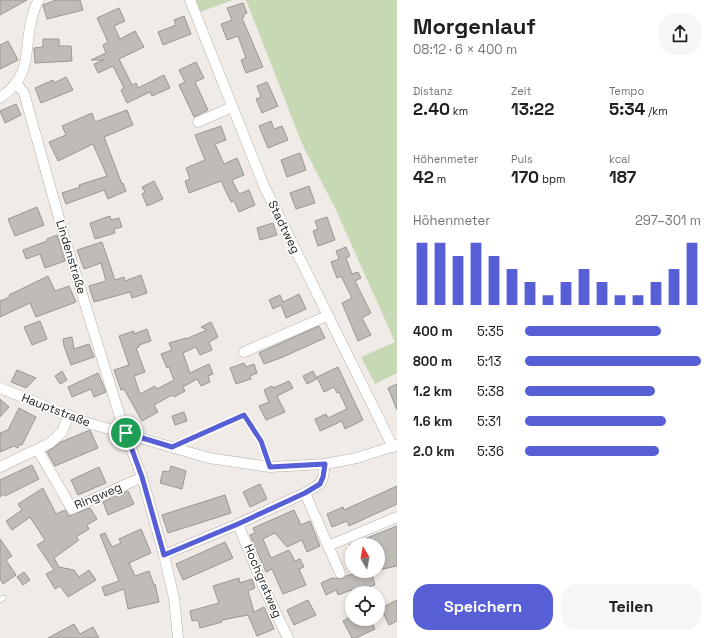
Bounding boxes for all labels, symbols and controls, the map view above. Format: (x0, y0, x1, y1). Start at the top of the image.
text: Morgenlauf (413, 12, 536, 40)
button: share (659, 13, 701, 55)
text: 08:12 · 6 × 400 m (413, 41, 517, 58)
text: Distanz (413, 84, 453, 98)
text: Zeit (511, 84, 531, 98)
text: Tempo (609, 84, 644, 98)
text: 2.40 (413, 98, 450, 120)
text: 13:22 (511, 98, 554, 120)
text: 5:34 (609, 98, 645, 120)
text: km (450, 104, 468, 118)
text: /km (645, 104, 668, 118)
text: Höhenmeter (413, 152, 478, 166)
text: Puls (511, 152, 533, 166)
text: kcal (609, 152, 630, 166)
text: 42 (413, 166, 434, 188)
text: 170 (511, 166, 539, 188)
text: 187 (609, 166, 636, 188)
text: m (434, 172, 446, 186)
text: bpm (539, 172, 566, 186)
street label: Stadtweg (264, 198, 304, 256)
text: Höhenmeter (413, 212, 490, 229)
text: 297–301 m (635, 212, 701, 229)
street label: Lindenstraße (52, 218, 90, 296)
text: 400 m (413, 323, 453, 340)
text: 5:35 (477, 323, 504, 340)
text: 800 m (413, 353, 452, 370)
text: 5:13 (477, 353, 501, 370)
text: 1.2 km (413, 383, 452, 400)
text: 5:38 (477, 383, 504, 400)
street label: Hauptstraße (19, 390, 93, 430)
text: 1.6 km (413, 413, 452, 430)
text: 5:31 (477, 413, 501, 430)
pin (109, 416, 143, 450)
icon: arrive (115, 422, 137, 444)
text: 2.0 km (413, 443, 455, 460)
text: 5:36 (477, 443, 504, 460)
street label: Ringweg (72, 479, 124, 513)
north arrow (345, 538, 385, 578)
map controls (345, 538, 385, 626)
street label: Hochgratweg (240, 542, 286, 620)
button: Speichern (413, 584, 553, 630)
button: Teilen (561, 584, 701, 630)
button: locate (345, 586, 385, 626)

